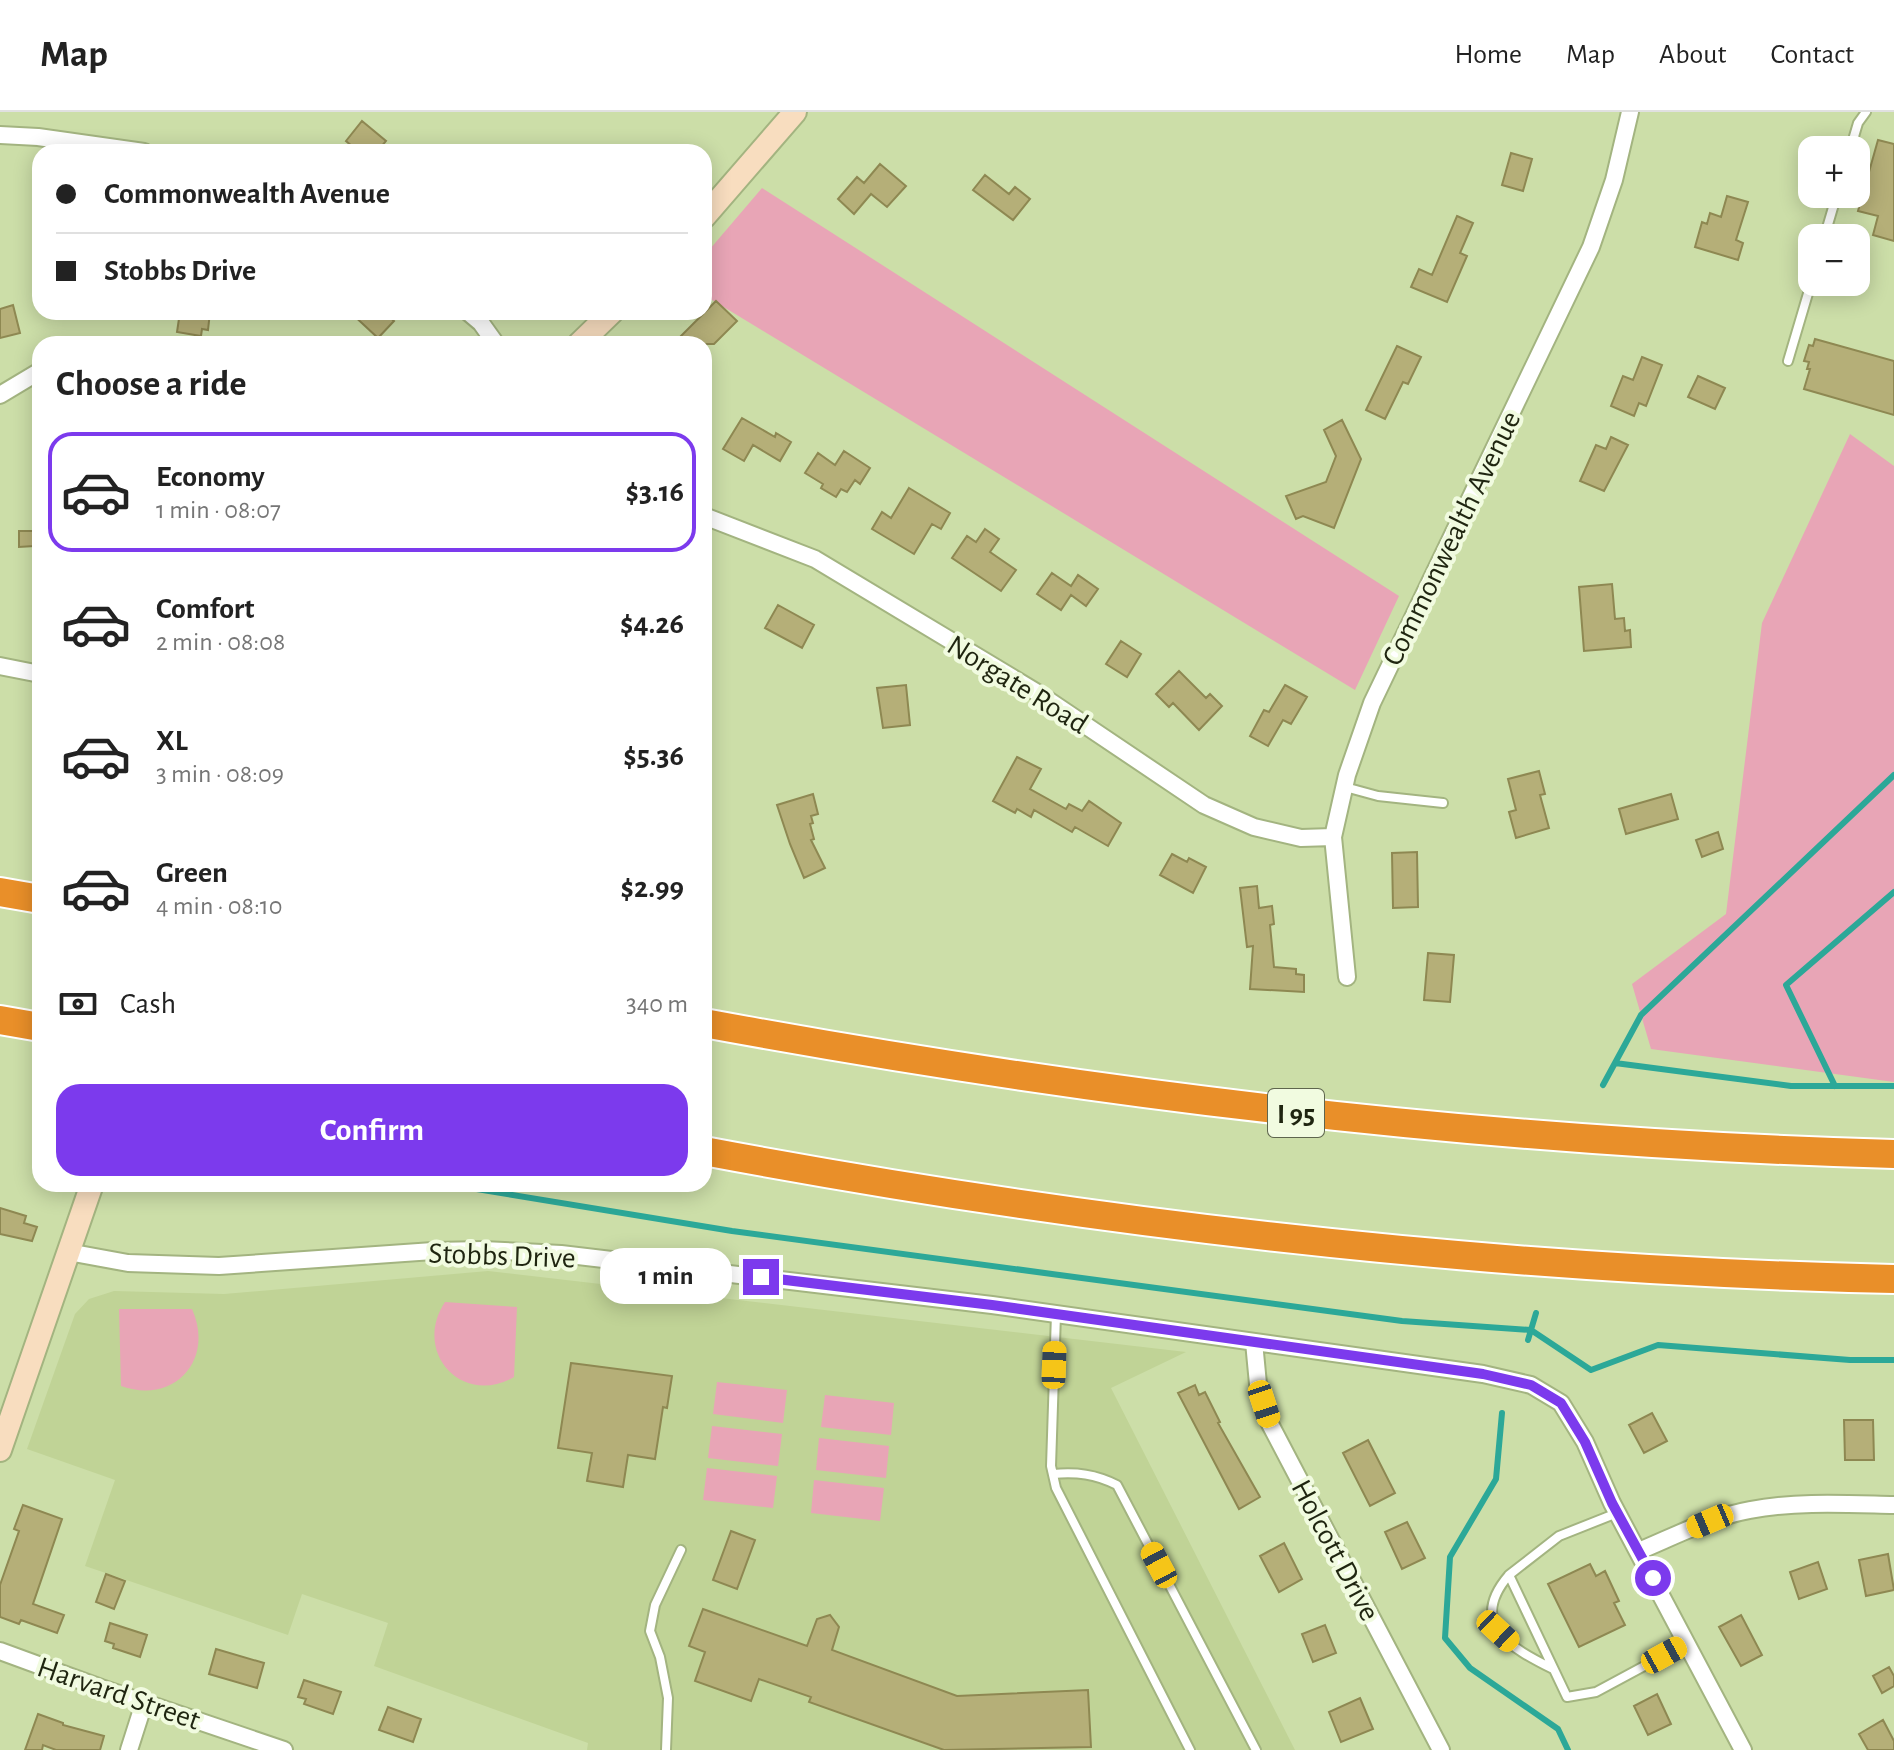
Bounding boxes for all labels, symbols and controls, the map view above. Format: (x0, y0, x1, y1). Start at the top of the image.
text: Map (40, 36, 108, 74)
text: Home (1455, 41, 1522, 69)
text: Map (1566, 41, 1615, 69)
text: About (1659, 41, 1727, 69)
text: Contact (1771, 41, 1854, 69)
map controls (1798, 136, 1870, 296)
button: + (1798, 136, 1870, 208)
text: Commonwealth Avenue (104, 179, 390, 209)
button: − (1798, 224, 1870, 296)
text: Stobbs Drive (104, 256, 256, 286)
text: Choose a ride (56, 366, 246, 402)
street label: Commonwealth Avenue (1377, 407, 1527, 670)
icon: car (60, 456, 132, 528)
text: Economy (156, 462, 265, 492)
text: $3.16 (625, 477, 684, 507)
text: 1 min · 08:07 (156, 497, 281, 523)
icon: car (60, 588, 132, 660)
text: Comfort (156, 594, 255, 624)
text: $4.26 (620, 609, 684, 639)
text: 2 min · 08:08 (156, 629, 285, 655)
street label: Norgate Road (942, 630, 1093, 740)
icon: car (60, 720, 132, 792)
text: XL (156, 726, 188, 756)
text: $5.36 (623, 741, 684, 771)
text: 3 min · 08:09 (156, 761, 284, 787)
icon: car (60, 852, 132, 924)
text: Green (156, 858, 228, 888)
text: $2.99 (621, 873, 684, 903)
text: 4 min · 08:10 (156, 893, 283, 919)
icon: cash (56, 982, 100, 1026)
text: Cash (120, 989, 176, 1019)
text: 340 m (626, 991, 688, 1017)
button: Confirm (56, 1084, 688, 1176)
road number: I 95 (1268, 1089, 1324, 1137)
street label: Stobbs Drive (428, 1238, 576, 1274)
callout: 1 min (601, 1249, 733, 1305)
route end (743, 1259, 779, 1295)
text: 1 min (639, 1263, 693, 1289)
car (1041, 1341, 1067, 1389)
car (1245, 1377, 1283, 1431)
street label: Holcott Drive (1286, 1475, 1385, 1626)
car (1683, 1501, 1737, 1541)
car (1137, 1538, 1181, 1592)
route start (1635, 1560, 1671, 1596)
car (1472, 1606, 1524, 1656)
car (1637, 1633, 1691, 1677)
street label: Harvard Street (33, 1652, 204, 1736)

